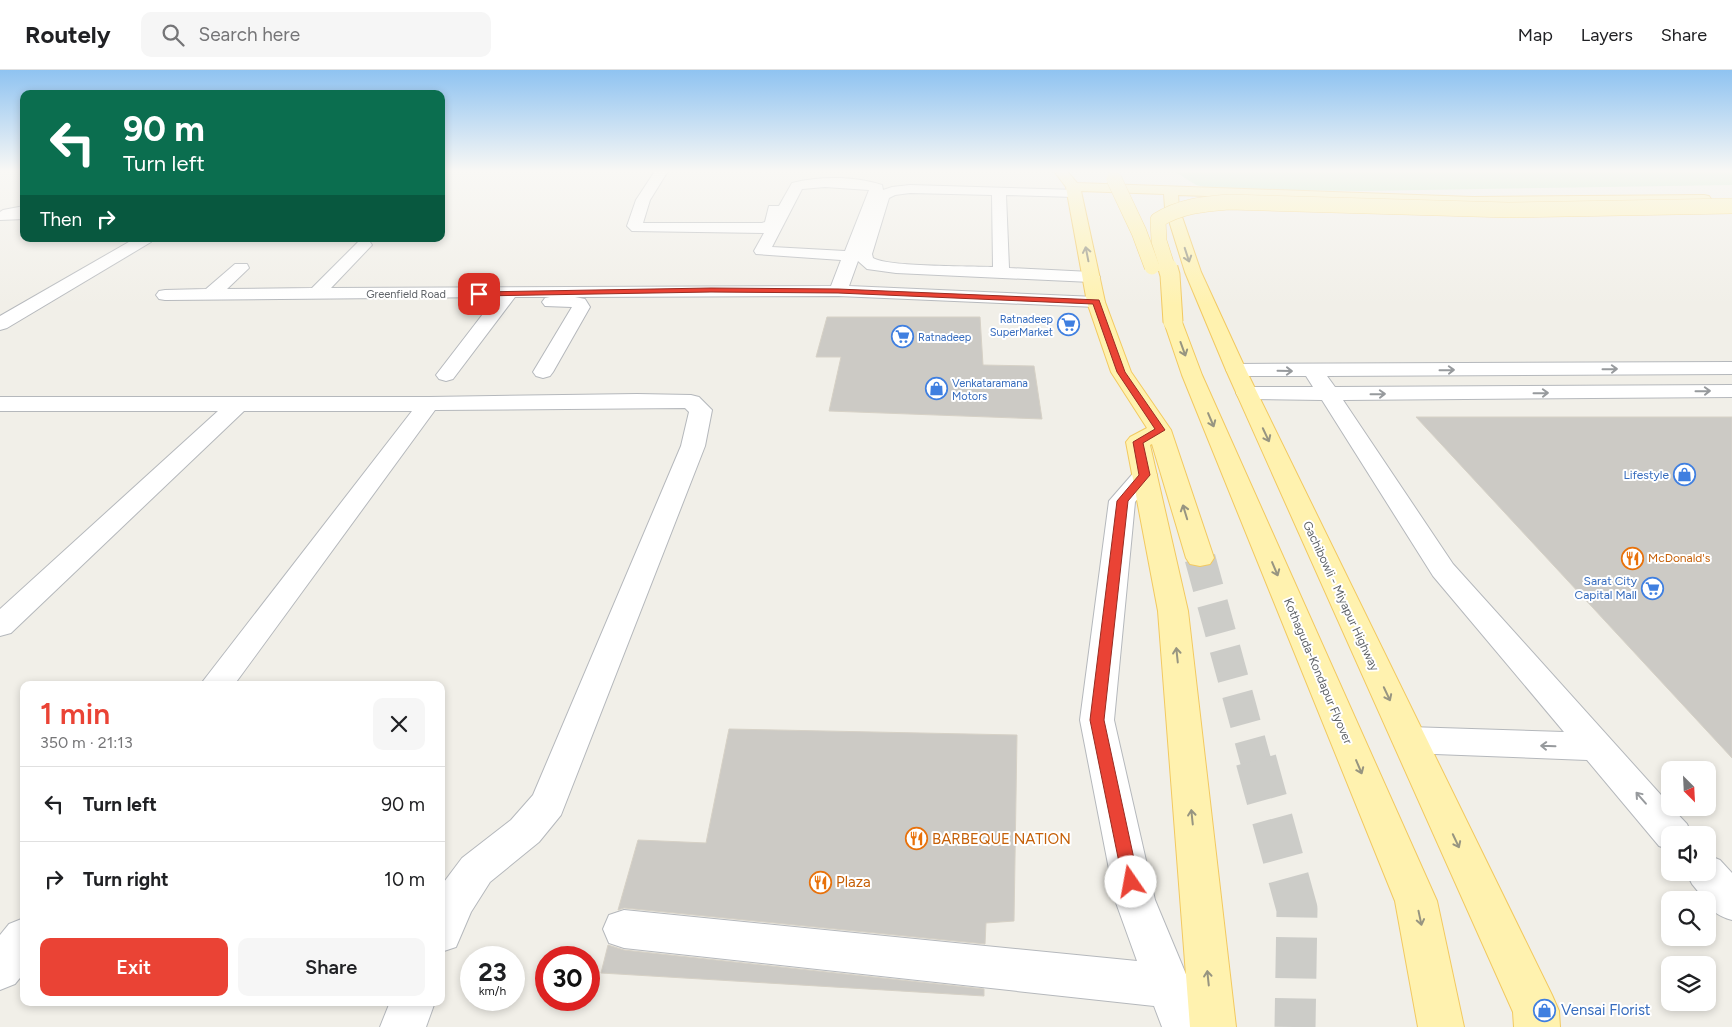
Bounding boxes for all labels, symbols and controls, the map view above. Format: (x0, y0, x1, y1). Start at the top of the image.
search box (141, 12, 491, 57)
text: Routely (25, 20, 111, 49)
icon: search (159, 21, 187, 49)
text: Search here (199, 23, 300, 46)
text: Map (1518, 24, 1553, 46)
text: Layers (1581, 24, 1633, 46)
text: Share (1661, 24, 1707, 46)
text: 90 m (123, 108, 205, 150)
icon: left (40, 110, 105, 175)
text: Turn left (123, 150, 205, 177)
icon: right (92, 205, 120, 233)
text: Then (40, 208, 82, 231)
one-way arrow (1081, 246, 1091, 262)
one-way arrow (1183, 246, 1192, 262)
pin (458, 273, 500, 315)
icon: arrive (465, 280, 493, 308)
street label: Greenfield Road (366, 288, 446, 301)
place label: Ratnadeep SuperMarket (990, 313, 1053, 339)
supermarket icon: Ratnadeep SuperMarket (1057, 313, 1081, 337)
supermarket icon: Ratnadeep (890, 325, 914, 349)
place label: Ratnadeep (918, 331, 972, 344)
one-way arrow (1179, 340, 1188, 356)
one-way arrow (1602, 364, 1618, 374)
one-way arrow (1439, 365, 1455, 375)
one-way arrow (1276, 366, 1293, 376)
shop icon: Venkataramana Motors (924, 377, 948, 401)
place label: Venkataramana Motors (952, 377, 1028, 403)
one-way arrow (1695, 386, 1711, 396)
one-way arrow (1533, 388, 1549, 397)
one-way arrow (1370, 389, 1386, 399)
one-way arrow (1207, 412, 1217, 427)
one-way arrow (1262, 428, 1272, 443)
shop icon: Lifestyle (1673, 463, 1697, 487)
place label: Lifestyle (1623, 468, 1669, 482)
one-way arrow (1180, 504, 1190, 520)
street label: Gachibowli - Miyapur Highway (1300, 519, 1382, 674)
restaurant icon: McDonald's (1620, 546, 1644, 570)
place label: McDonald's (1648, 551, 1711, 565)
one-way arrow (1271, 561, 1280, 576)
place label: Sarat City Capital Mall (1575, 574, 1638, 602)
supermarket icon: Sarat City Capital Mall (1641, 576, 1665, 600)
street label: Kothaguda-Kondapur Flyover (1281, 596, 1355, 746)
one-way arrow (1172, 647, 1182, 663)
one-way arrow (1383, 686, 1392, 701)
text: 1 min (40, 695, 110, 732)
button: close (373, 698, 425, 750)
text: 350 m · 21:13 (40, 733, 133, 752)
one-way arrow (1541, 741, 1557, 750)
one-way arrow (1355, 759, 1365, 774)
north arrow (1661, 761, 1716, 816)
map controls (1661, 761, 1716, 1011)
icon: left (40, 790, 68, 818)
one-way arrow (1636, 792, 1647, 805)
text: Turn left (83, 793, 157, 816)
text: 90 m (381, 793, 425, 816)
one-way arrow (1188, 809, 1197, 825)
button: sound (1661, 826, 1716, 881)
restaurant icon: BARBEQUE NATION (904, 827, 928, 851)
place label: BARBEQUE NATION (932, 830, 1071, 848)
one-way arrow (1452, 833, 1461, 848)
position arrow (1104, 855, 1156, 907)
icon: right (40, 865, 68, 893)
text: Turn right (83, 868, 169, 891)
text: 10 m (384, 868, 425, 891)
restaurant icon: Plaza (808, 870, 832, 894)
place label: Plaza (836, 873, 871, 891)
button: search (1661, 891, 1716, 946)
one-way arrow (1416, 909, 1425, 925)
button: Exit (40, 938, 228, 996)
button: Share (238, 938, 425, 996)
speed limit sign: 30 (535, 946, 600, 1011)
button: layers (1661, 956, 1716, 1011)
text: 23 (478, 957, 507, 987)
one-way arrow (1203, 971, 1213, 987)
text: km/h (479, 984, 506, 998)
shop icon: Vensai Florist (1533, 998, 1557, 1022)
place label: Vensai Florist (1561, 1001, 1651, 1019)

